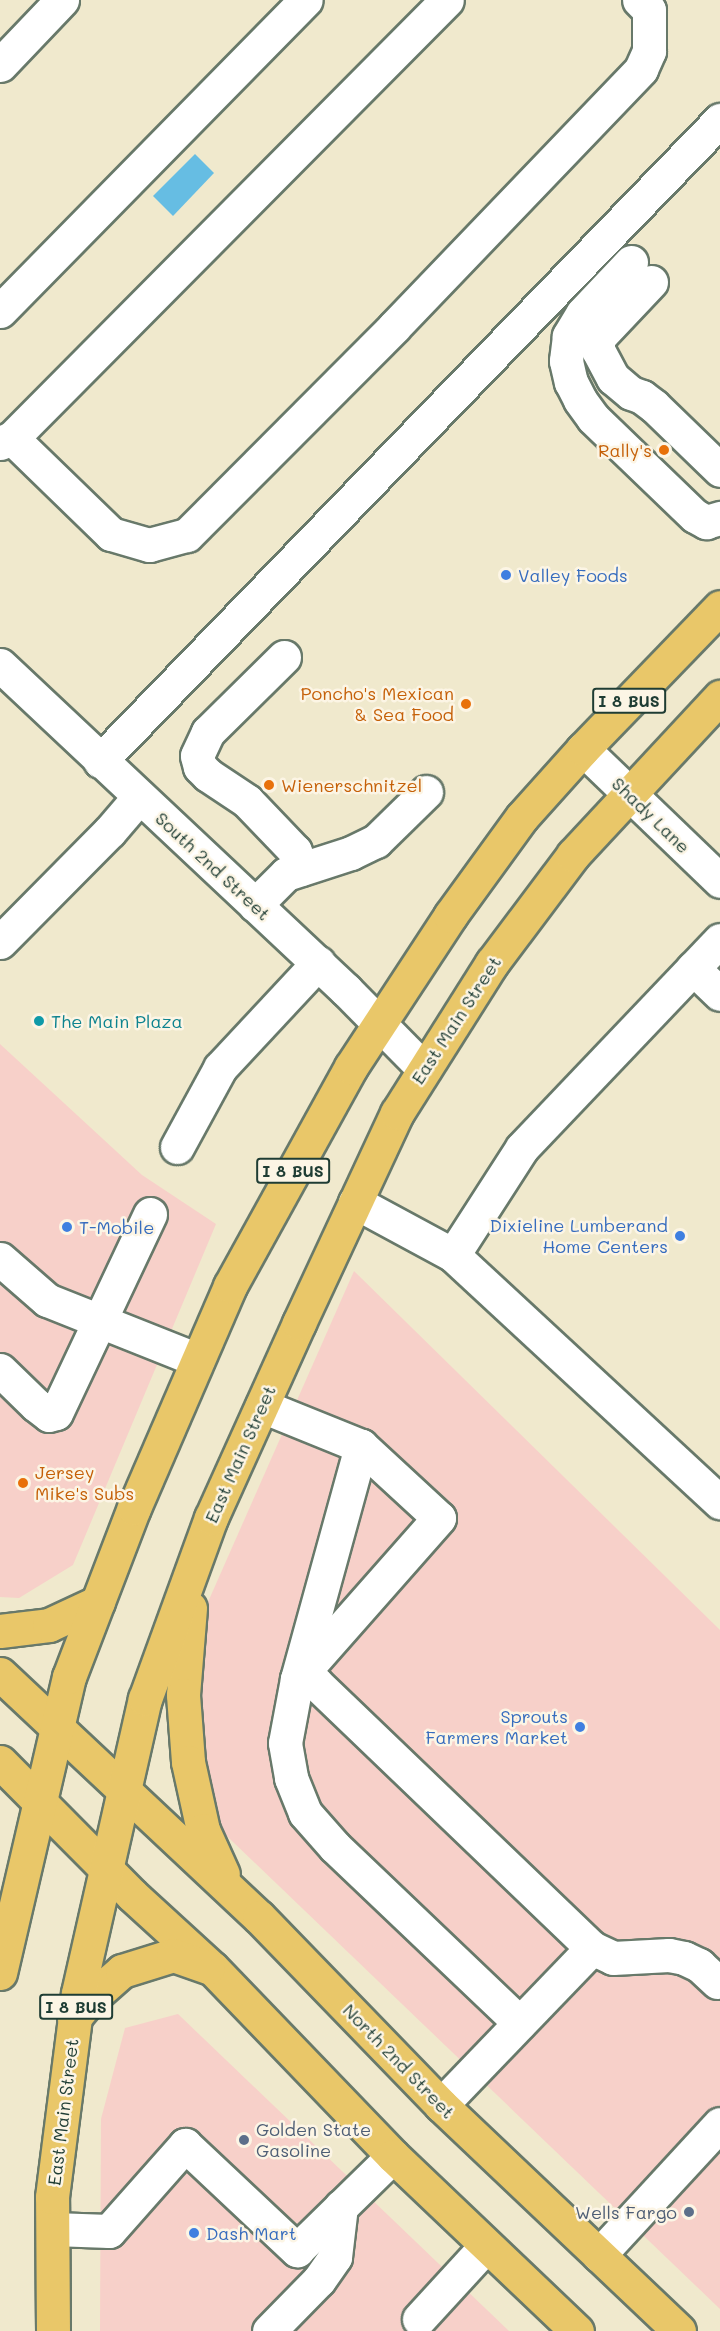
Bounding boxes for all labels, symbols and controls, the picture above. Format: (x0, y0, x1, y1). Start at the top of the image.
place label: Rally's (598, 439, 652, 461)
marker: Rally's (657, 443, 671, 457)
place label: Valley Foods (518, 564, 628, 586)
marker: Valley Foods (499, 568, 513, 582)
place label: Poncho's Mexican & Sea Food (301, 683, 454, 726)
road number: I 8 BUS (592, 688, 666, 714)
marker: Poncho's Mexican & Sea Food (459, 697, 473, 711)
street label: Shady Lane (608, 773, 694, 857)
place label: Wienerschnitzel (281, 774, 422, 796)
marker: Wienerschnitzel (262, 778, 276, 792)
street label: South 2nd Street (151, 807, 275, 925)
street label: East Main Street (407, 952, 505, 1088)
place label: The Main Plaza (51, 1010, 183, 1032)
marker: The Main Plaza (32, 1014, 46, 1028)
road number: I 8 BUS (256, 1158, 330, 1184)
place label: Dixieline Lumberand Home Centers (490, 1215, 668, 1258)
place label: T-Mobile (79, 1216, 154, 1238)
marker: T-Mobile (60, 1220, 74, 1234)
marker: Dixieline Lumberand Home Centers (673, 1229, 687, 1243)
street label: East Main Street (200, 1382, 280, 1526)
place label: Jersey Mike's Subs (35, 1462, 134, 1504)
marker: Jersey Mike's Subs (16, 1476, 30, 1490)
place label: Sprouts Farmers Market (425, 1706, 568, 1748)
marker: Sprouts Farmers Market (573, 1720, 587, 1734)
road number: I 8 BUS (38, 1994, 113, 2020)
street label: North 2nd Street (339, 1999, 459, 2123)
street label: East Main Street (43, 2037, 83, 2187)
place label: Golden State Gasoline (256, 2119, 371, 2162)
marker: Golden State Gasoline (237, 2133, 251, 2147)
place label: Wells Fargo (575, 2201, 677, 2223)
marker: Wells Fargo (682, 2205, 696, 2219)
place label: Dash Mart (206, 2222, 297, 2244)
marker: Dash Mart (187, 2226, 201, 2240)

